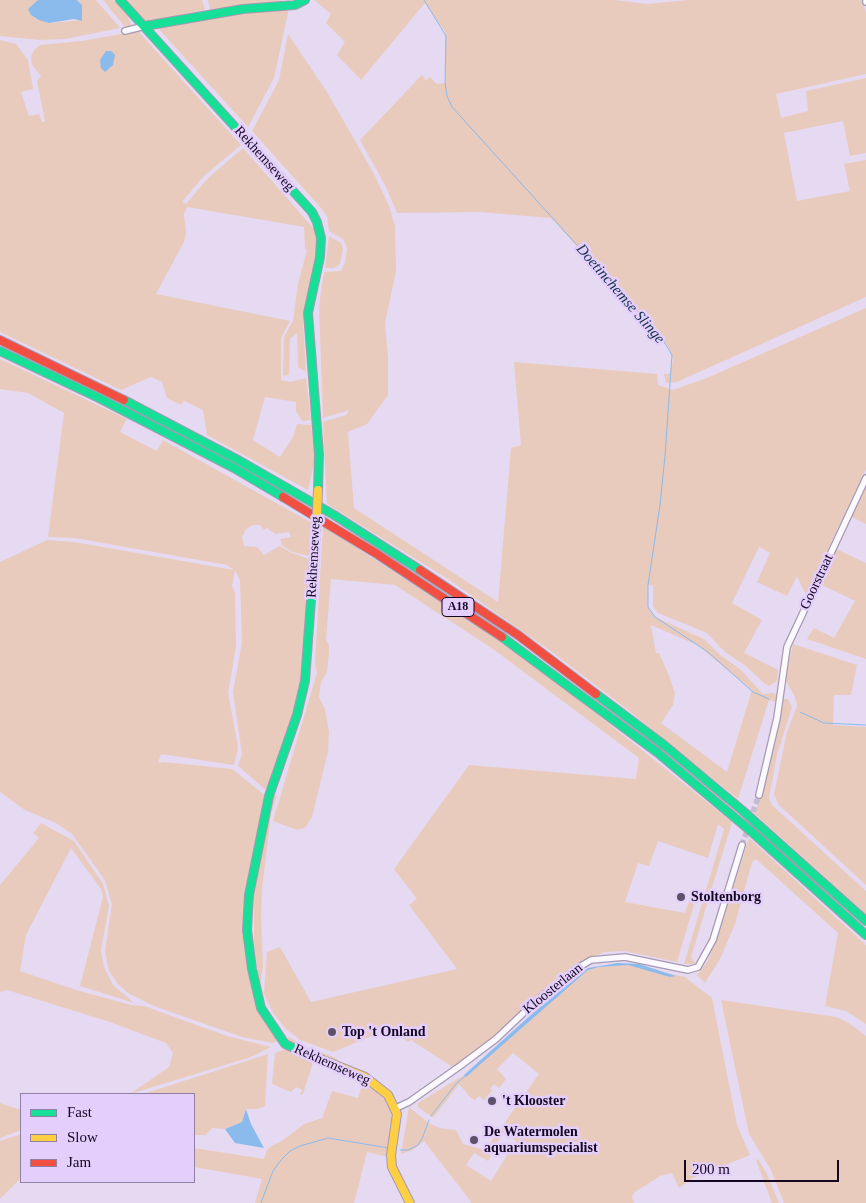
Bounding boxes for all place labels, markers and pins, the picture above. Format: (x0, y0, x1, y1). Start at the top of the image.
place label: Stoltenborg (691, 889, 761, 905)
marker: Stoltenborg (675, 891, 687, 903)
place label: Top 't Onland (342, 1024, 426, 1040)
marker: Top 't Onland (326, 1026, 338, 1038)
place label: 't Klooster (502, 1093, 565, 1109)
marker: 't Klooster (486, 1095, 498, 1107)
place label: De Watermolen aquariumspecialist (484, 1124, 598, 1156)
marker: De Watermolen aquariumspecialist (468, 1134, 480, 1146)

